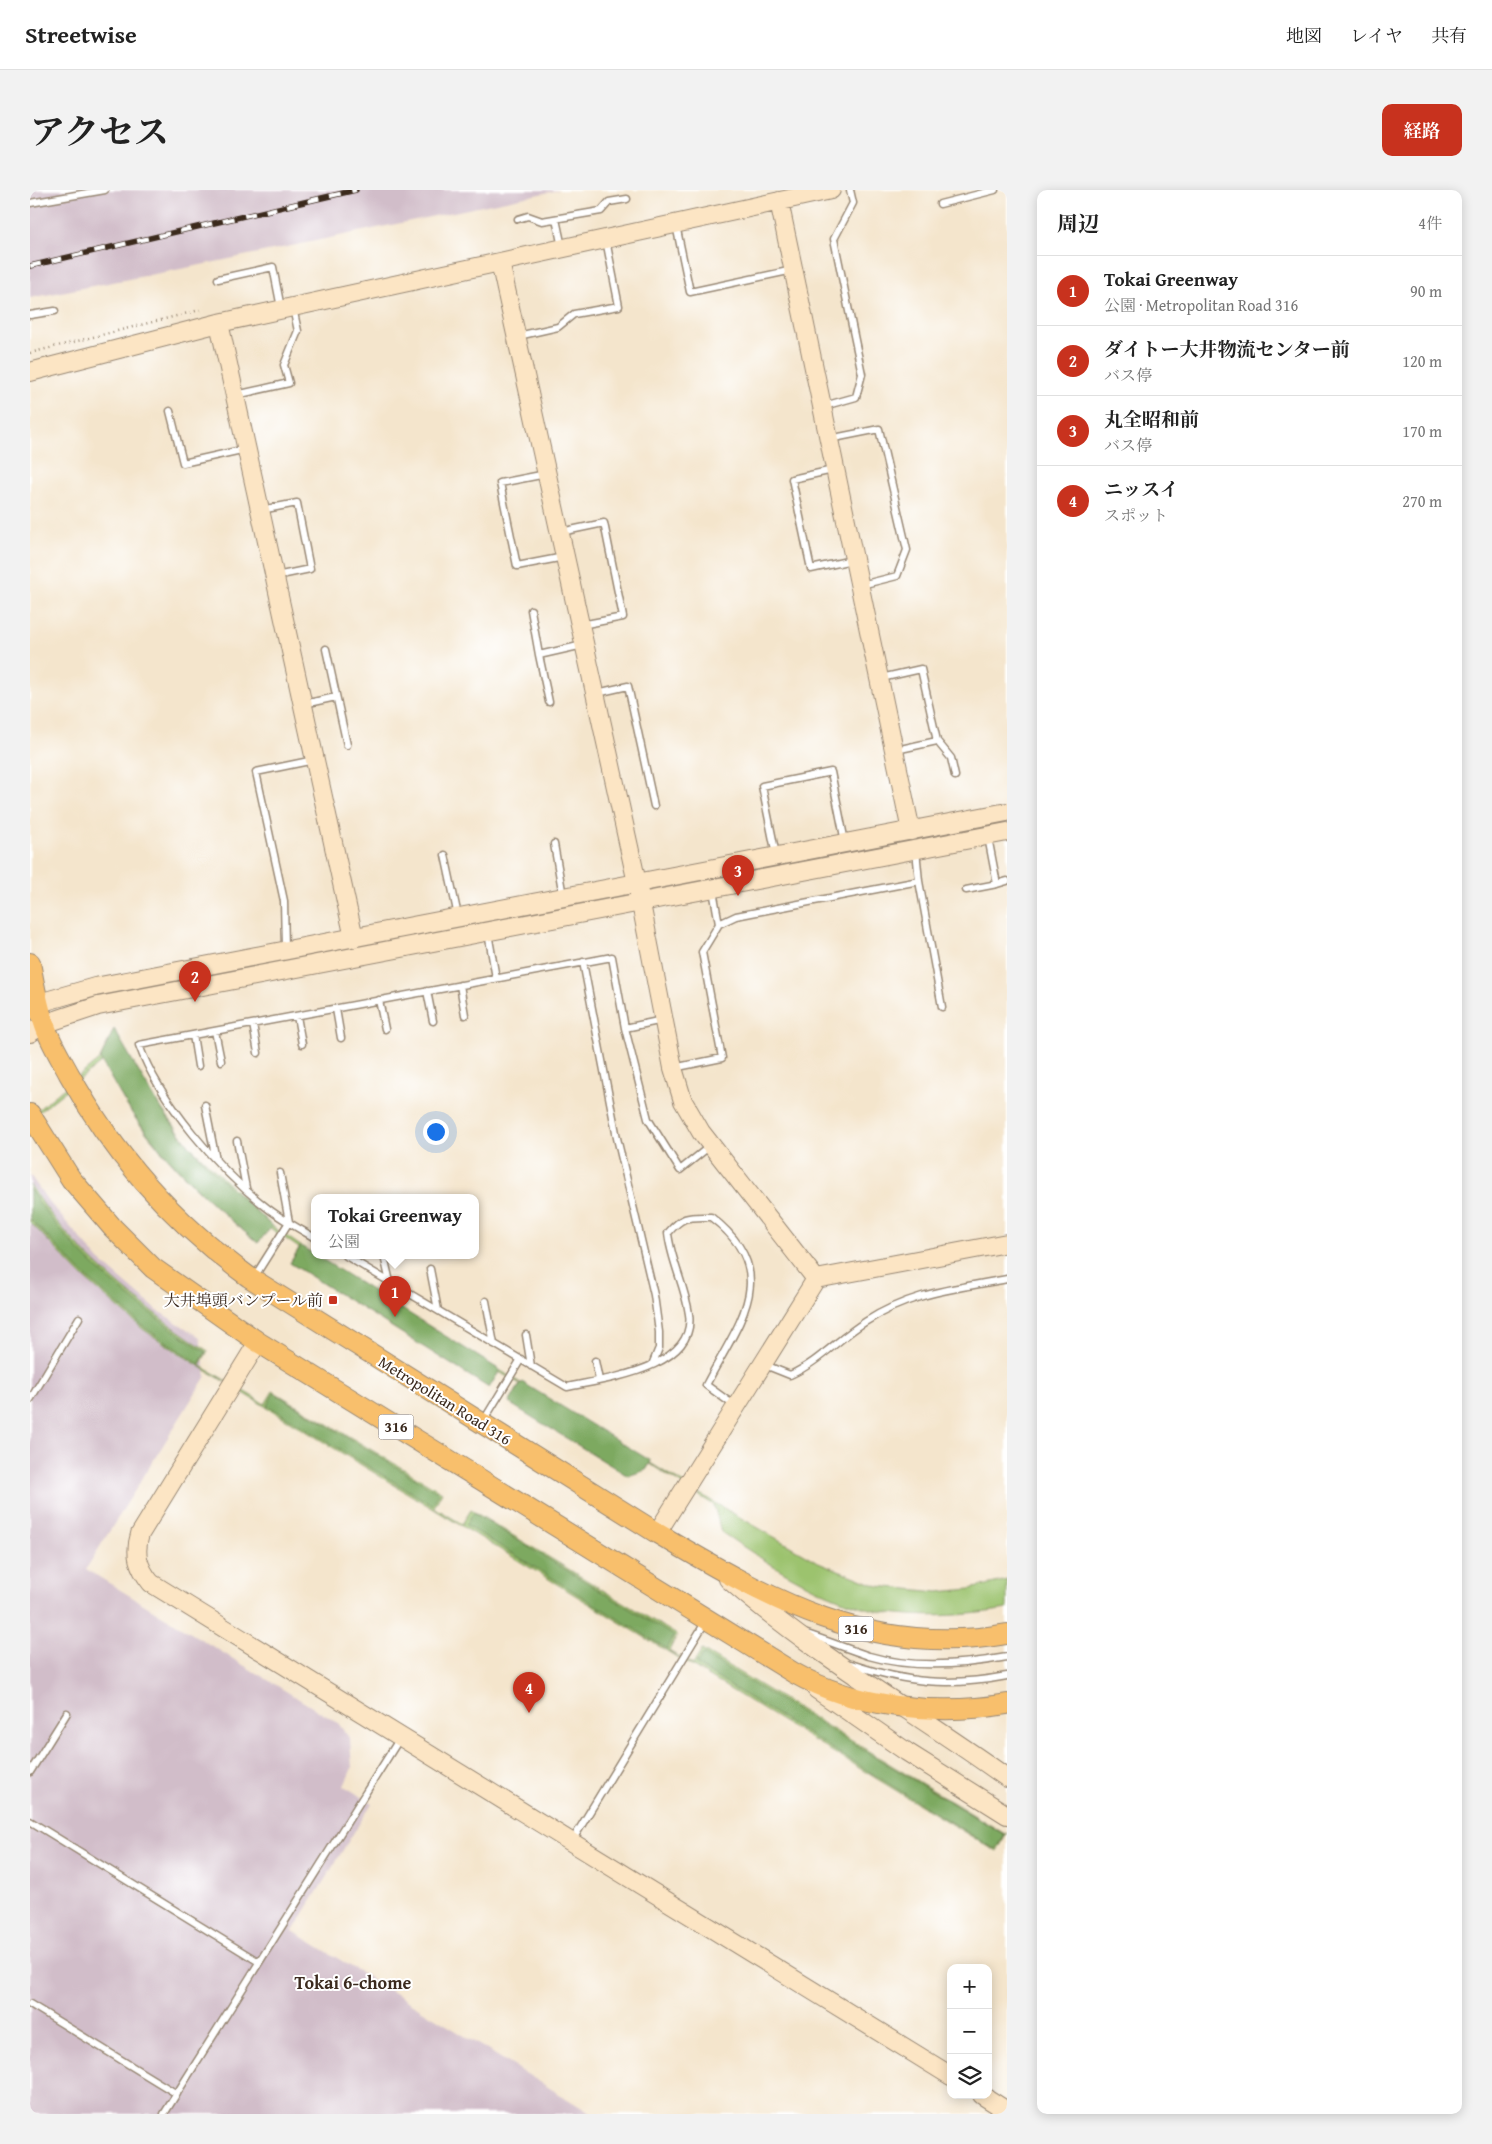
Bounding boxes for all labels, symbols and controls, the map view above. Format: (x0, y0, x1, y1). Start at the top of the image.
text: Streetwise (25, 17, 137, 52)
text: 地図 (1286, 22, 1322, 49)
text: レイヤ (1350, 22, 1403, 49)
text: 共有 (1431, 22, 1467, 49)
button: 経路 (1382, 104, 1462, 156)
text: アクセス (30, 106, 169, 157)
text: 周辺 (1057, 208, 1099, 239)
text: 4件 (1418, 211, 1442, 235)
text: Tokai Greenway (1104, 265, 1238, 293)
text: 1 (1069, 279, 1077, 303)
text: 90 m (1410, 279, 1442, 303)
text: 公園 · Metropolitan Road 316 (1104, 293, 1298, 317)
text: ダイトー大井物流センター前 (1104, 335, 1350, 363)
text: 2 (1069, 349, 1077, 373)
text: 120 m (1402, 349, 1442, 373)
text: バス停 (1104, 363, 1152, 387)
text: 丸全昭和前 (1104, 405, 1199, 433)
text: 3 (1069, 419, 1077, 443)
text: 170 m (1402, 419, 1442, 443)
text: バス停 (1104, 433, 1152, 457)
text: ニッスイ (1104, 475, 1179, 503)
text: 4 (1069, 489, 1077, 513)
text: 270 m (1402, 489, 1442, 513)
text: スポット (1104, 503, 1168, 527)
pin: 3 (722, 855, 754, 896)
pin: 2 (179, 961, 211, 1002)
your location (423, 1119, 449, 1145)
popup (311, 1194, 479, 1259)
text: Tokai Greenway (328, 1201, 462, 1229)
text: 公園 (328, 1229, 360, 1253)
pin: 1 (379, 1276, 411, 1317)
place label: 大井埠頭バンプール前 (164, 1288, 323, 1312)
marker: 大井埠頭バンプール前 (327, 1294, 339, 1306)
street label: Metropolitan Road 316 (375, 1351, 515, 1449)
road number: 316 (378, 1414, 414, 1440)
road number: 316 (838, 1616, 874, 1642)
pin: 4 (513, 1672, 545, 1713)
map controls (947, 1964, 992, 2099)
button: + (947, 1964, 992, 2009)
district label: Tokai 6-chome (295, 1969, 412, 1996)
button: − (947, 2009, 992, 2054)
button: layers (947, 2054, 992, 2099)

